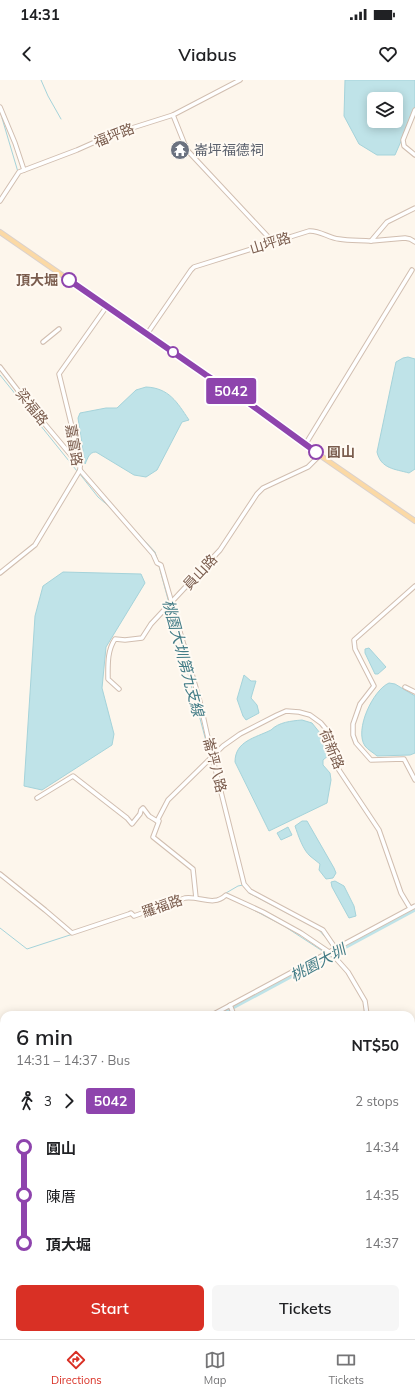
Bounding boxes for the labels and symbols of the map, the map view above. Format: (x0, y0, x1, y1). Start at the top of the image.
street label: 福坪路 (91, 119, 137, 151)
temple icon: 崙坪福德祠 (169, 139, 191, 161)
place label: 崙坪福德祠 (194, 141, 264, 159)
street label: 山坪路 (247, 228, 293, 258)
place label: 頂大堀 (16, 271, 58, 289)
marker: 頂大堀 (61, 272, 77, 288)
unlabelled marker (167, 346, 179, 358)
line badge: 5042 (203, 378, 259, 404)
street label: 梁福路 (12, 385, 52, 429)
street label: 嘉富路 (62, 423, 86, 467)
place label: 圓山 (327, 443, 355, 461)
marker: 圓山 (308, 444, 324, 460)
street label: 員山路 (179, 551, 221, 593)
water label: 桃園大圳第九支線 (159, 597, 209, 720)
street label: 荷新路 (316, 726, 348, 772)
street label: 崙坪八路 (199, 736, 231, 794)
street label: 羅福路 (139, 891, 185, 921)
water label: 桃園大圳 (287, 939, 350, 985)

